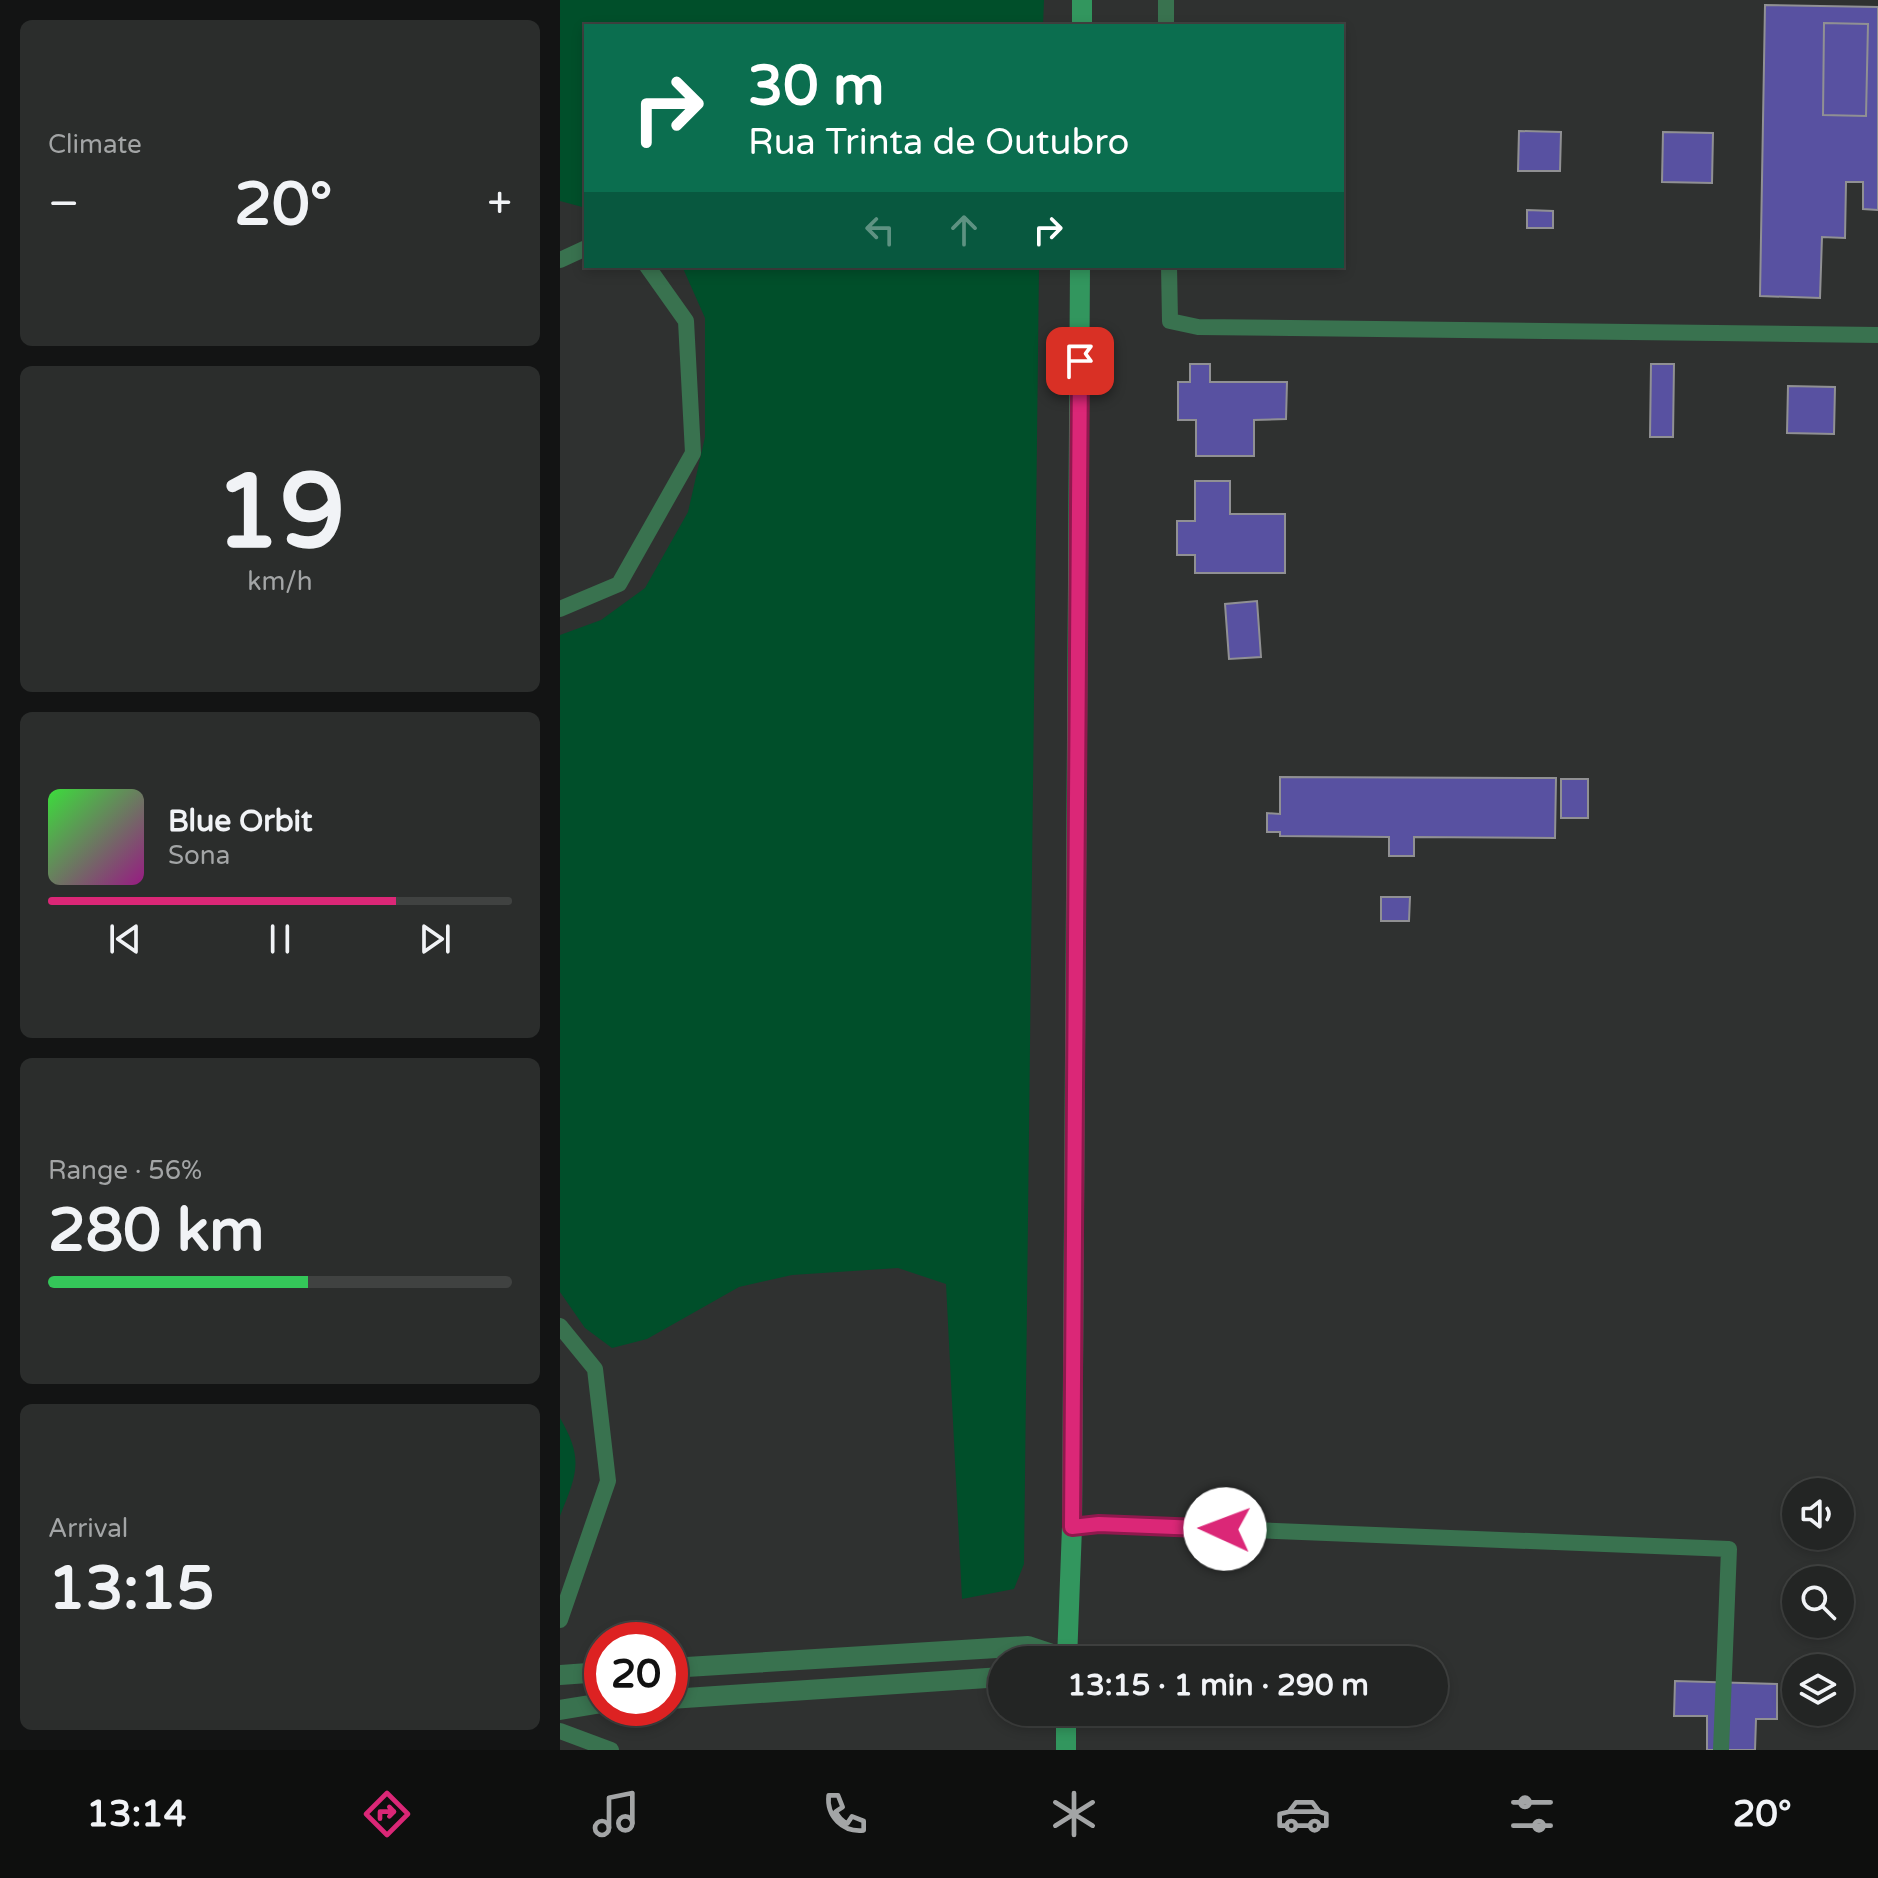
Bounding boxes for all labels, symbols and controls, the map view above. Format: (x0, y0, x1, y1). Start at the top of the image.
text: 30 m (748, 53, 884, 120)
icon: right (616, 56, 720, 160)
text: Rua Trinta de Outubro (748, 121, 1129, 164)
text: Climate (48, 129, 142, 160)
text: 20° (234, 169, 332, 241)
text: − (48, 178, 79, 231)
text: + (487, 178, 512, 231)
icon: left (858, 208, 902, 252)
icon: ahead (942, 208, 986, 252)
icon: right (1026, 208, 1070, 252)
pin (1046, 327, 1114, 395)
icon: arrive (1058, 339, 1102, 383)
text: 19 (215, 451, 345, 576)
text: km/h (247, 566, 313, 597)
text: Blue Orbit (168, 803, 313, 840)
text: Sona (168, 840, 230, 871)
icon: previous (103, 917, 147, 961)
icon: pause (258, 917, 302, 961)
icon: next (413, 917, 457, 961)
text: Range · 56% (48, 1155, 202, 1186)
text: 280 km (48, 1195, 264, 1267)
map controls (1782, 1478, 1854, 1726)
button: sound (1782, 1478, 1854, 1550)
position arrow (1183, 1487, 1267, 1571)
text: Arrival (48, 1513, 128, 1544)
text: 13:15 (48, 1553, 214, 1625)
button: search (1782, 1566, 1854, 1638)
speed limit sign: 20 (584, 1622, 688, 1726)
button: layers (1782, 1654, 1854, 1726)
text: 13:15 · 1 min · 290 m (1067, 1667, 1369, 1704)
icon: directions (359, 1786, 415, 1842)
icon: music (588, 1786, 644, 1842)
icon: phone (817, 1786, 873, 1842)
icon: climate (1046, 1786, 1102, 1842)
icon: car (1275, 1786, 1331, 1842)
icon: filters (1504, 1786, 1560, 1842)
text: 13:14 (86, 1793, 186, 1836)
text: 20° (1733, 1793, 1792, 1836)

